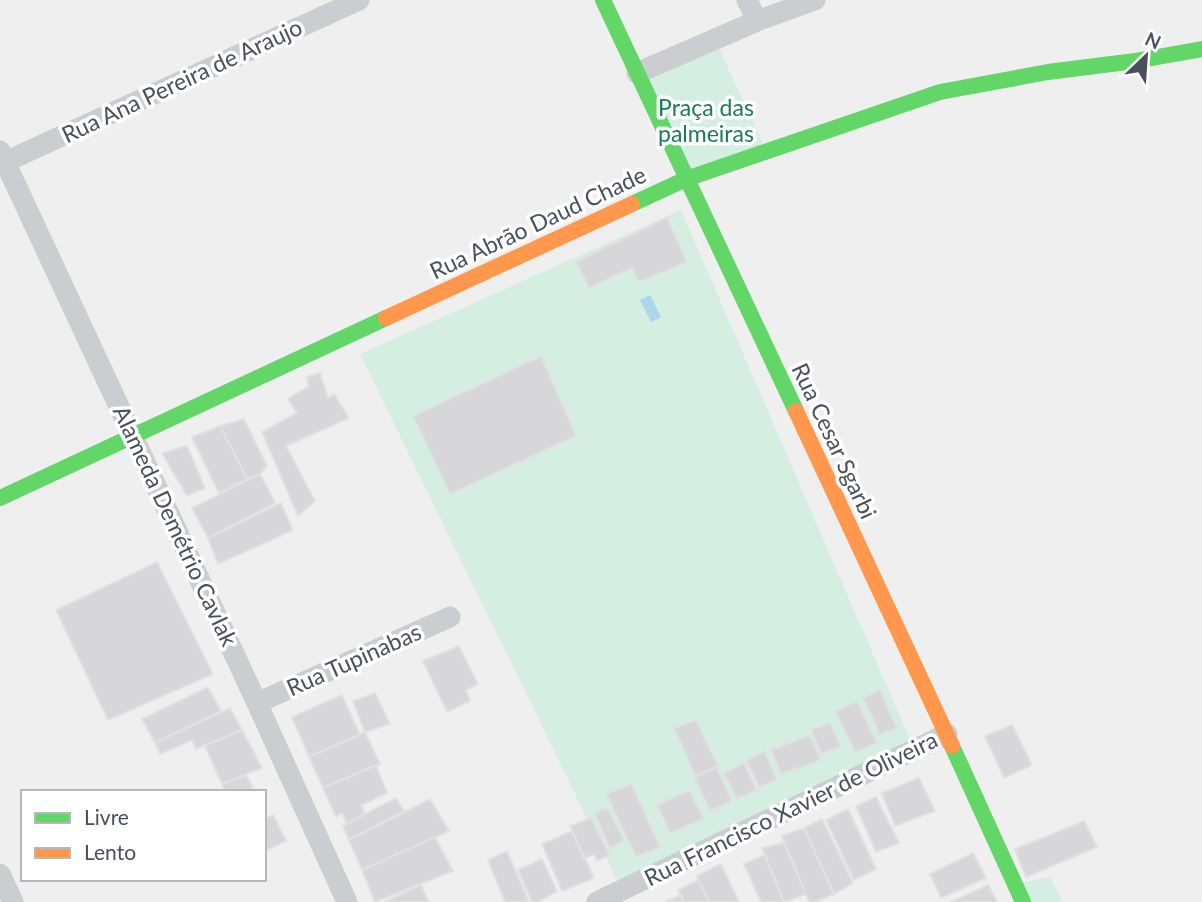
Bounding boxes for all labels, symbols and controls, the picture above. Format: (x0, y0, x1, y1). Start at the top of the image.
street label: Rua Ana Pereira de Araujo (57, 12, 306, 148)
north arrow (1111, 21, 1181, 91)
text: N (1142, 27, 1165, 54)
park label: Praça das palmeiras (658, 93, 754, 147)
street label: Rua Abrão Daud Chade (425, 160, 650, 284)
street label: Rua Cesar Sgarbi (787, 358, 883, 523)
street label: Alameda Demétrio Cavlak (108, 401, 244, 651)
street label: Rua Tupinabas (282, 617, 425, 701)
street label: Rua Francisco Xavier de Oliveira (639, 725, 942, 891)
legend (21, 790, 266, 881)
text: Livre (84, 804, 129, 829)
text: Lento (84, 839, 136, 864)

